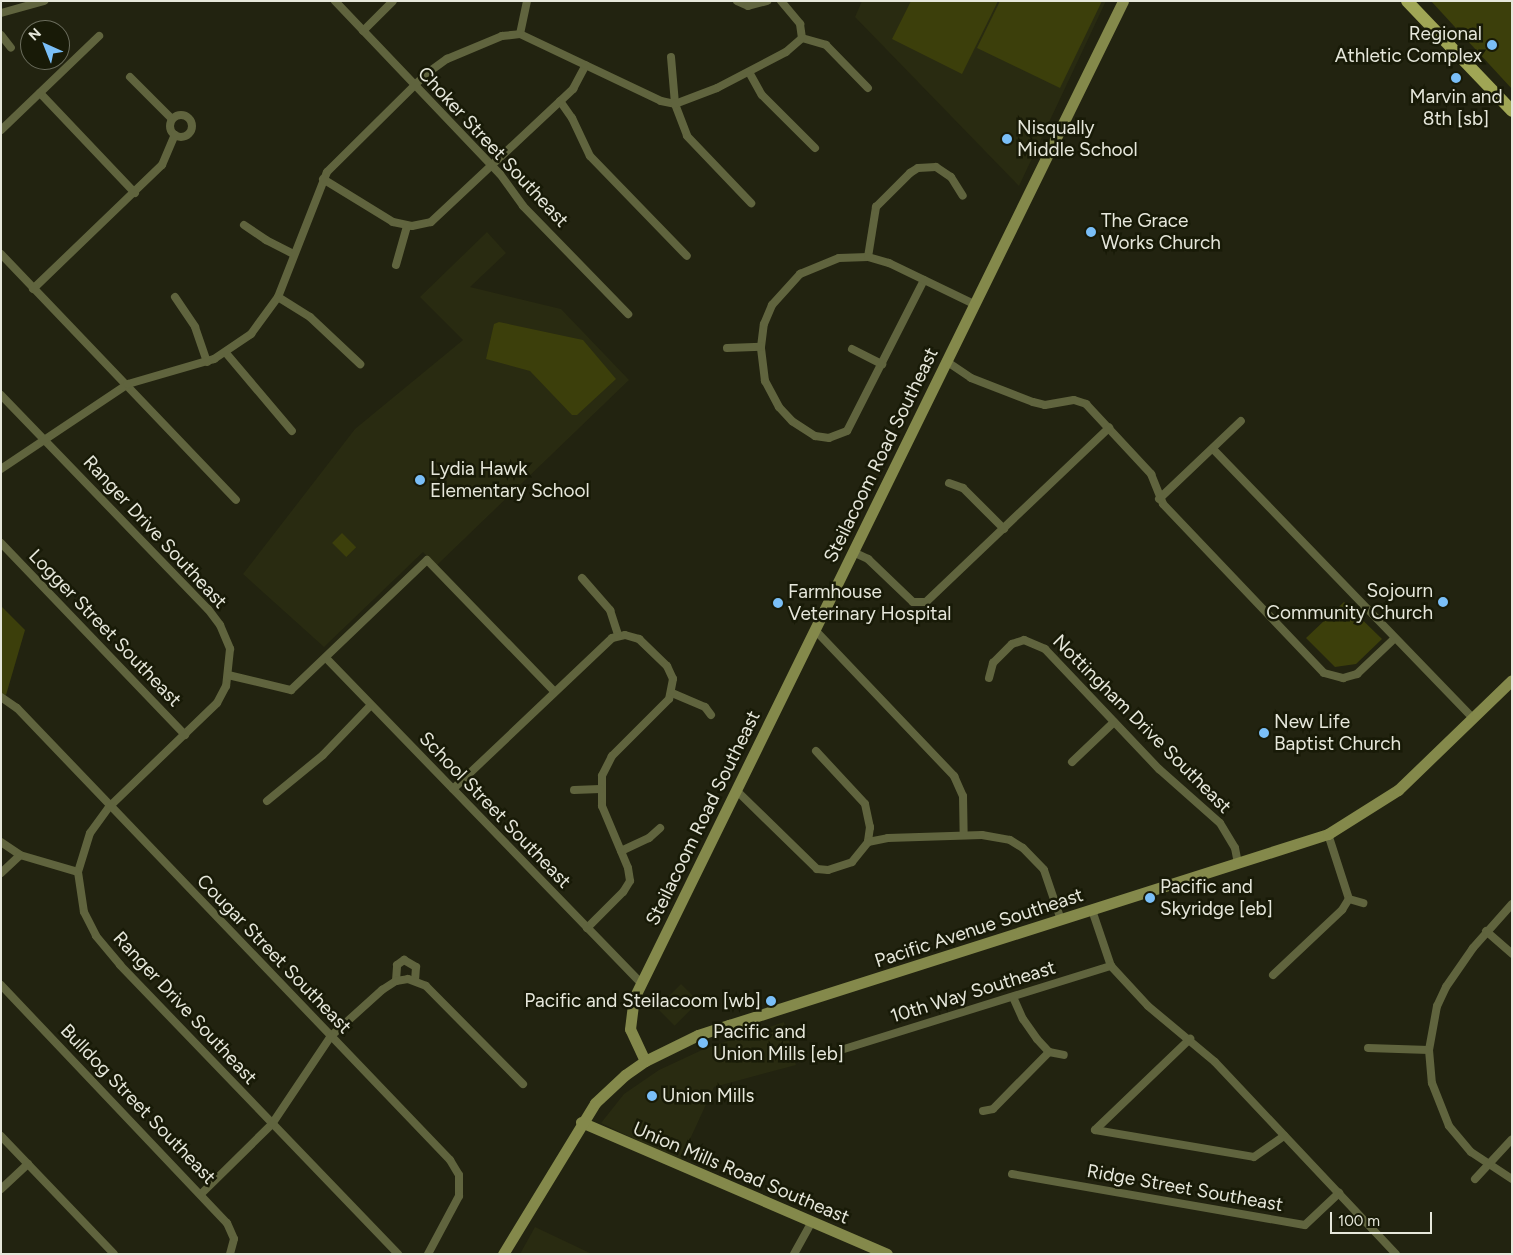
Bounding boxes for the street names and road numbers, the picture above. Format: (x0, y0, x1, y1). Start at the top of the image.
street label: Choker Street Southeast (413, 62, 573, 232)
street label: Steilacoom Road Southeast (819, 344, 943, 566)
street label: Ranger Drive Southeast (78, 451, 232, 613)
street label: Logger Street Southeast (24, 545, 186, 711)
street label: Nottingham Drive Southeast (1048, 630, 1236, 818)
street label: Steilacoom Road Southeast (641, 707, 765, 929)
street label: School Street Southeast (414, 727, 576, 893)
street label: Cougar Street Southeast (192, 870, 356, 1038)
street label: Pacific Avenue Southeast (872, 884, 1086, 972)
street label: Ranger Drive Southeast (108, 927, 262, 1089)
street label: 10th Way Southeast (888, 956, 1058, 1028)
street label: Bulldog Street Southeast (56, 1019, 220, 1189)
street label: Union Mills Road Southeast (629, 1117, 853, 1229)
street label: Ridge Street Southeast (1085, 1160, 1285, 1216)

